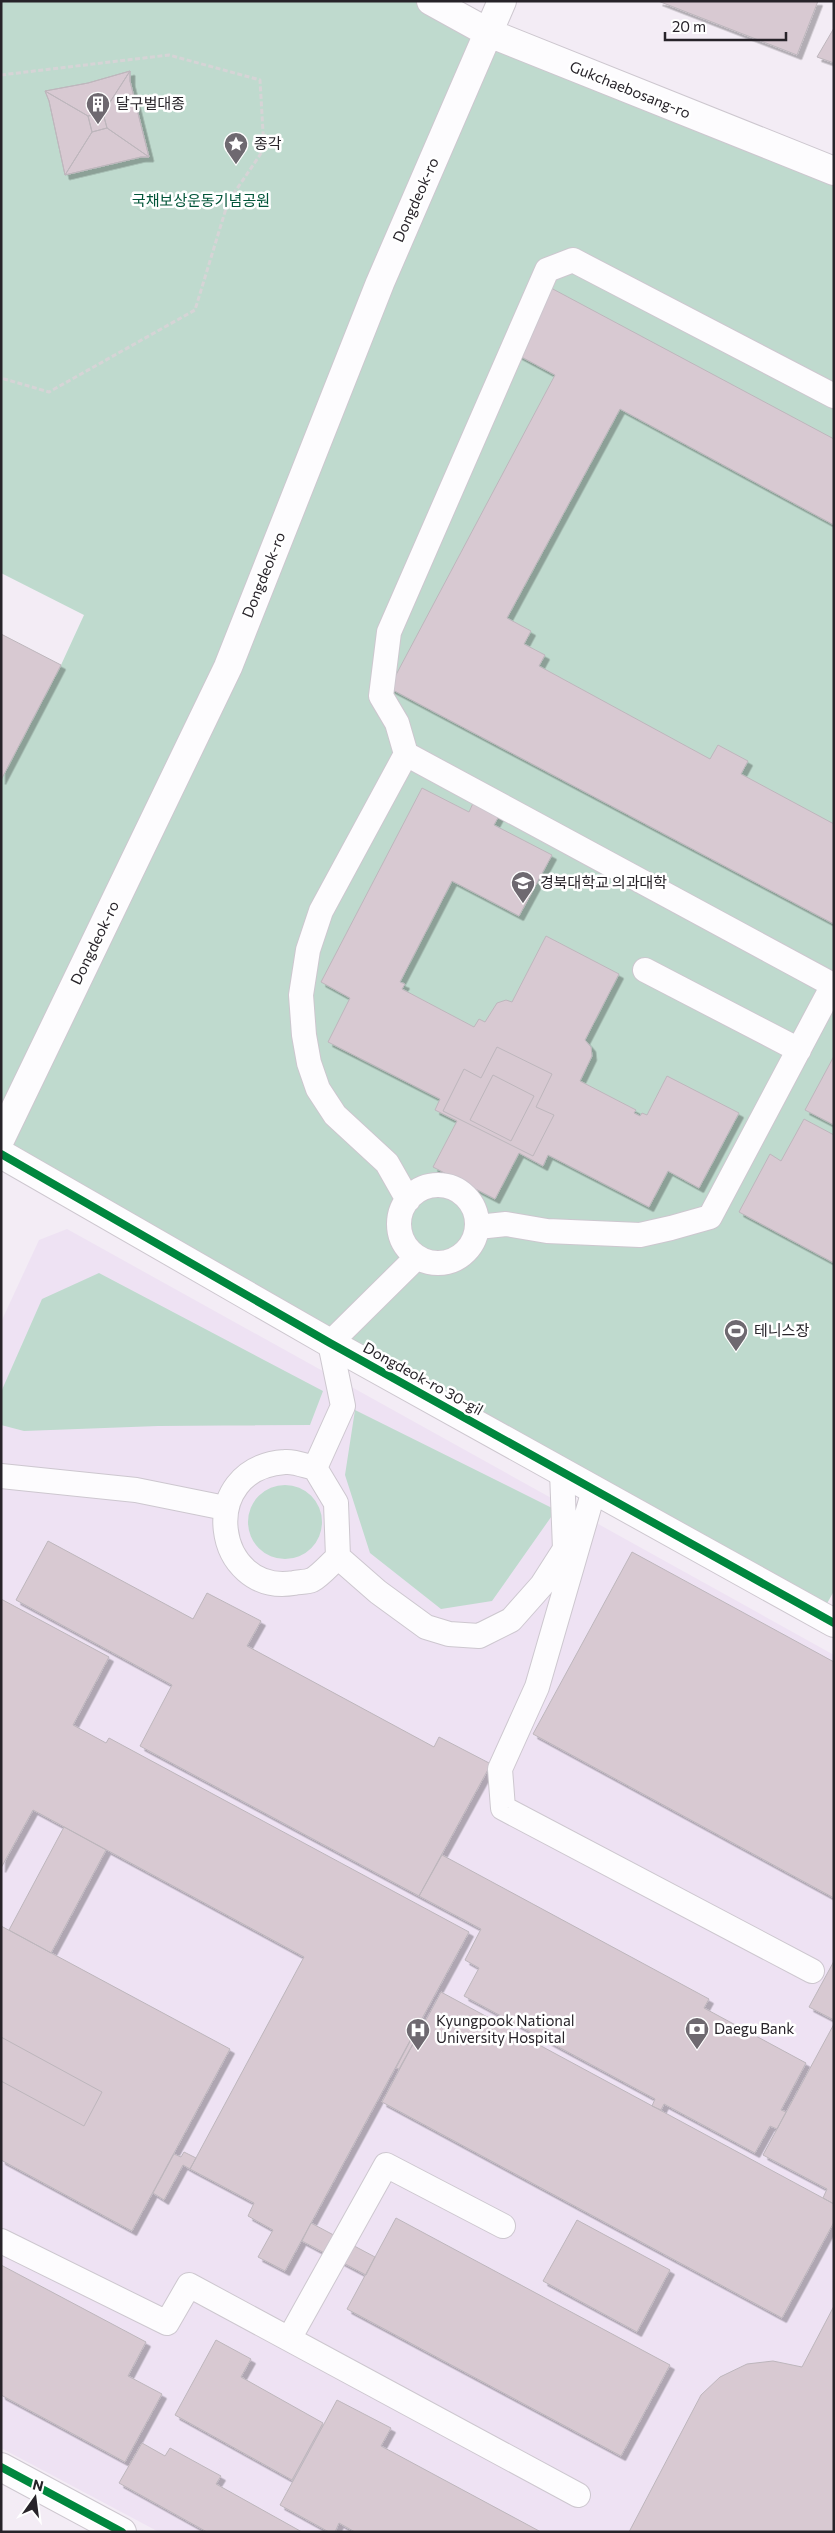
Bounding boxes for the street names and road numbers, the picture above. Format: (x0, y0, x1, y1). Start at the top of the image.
street label: Gukchaebosang-ro (567, 57, 693, 122)
street label: Dongdeok-ro (388, 154, 442, 245)
street label: Dongdeok-ro (238, 529, 288, 620)
street label: Dongdeok-ro (66, 898, 122, 987)
street label: Dongdeok-ro 30-gil (360, 1338, 487, 1419)

